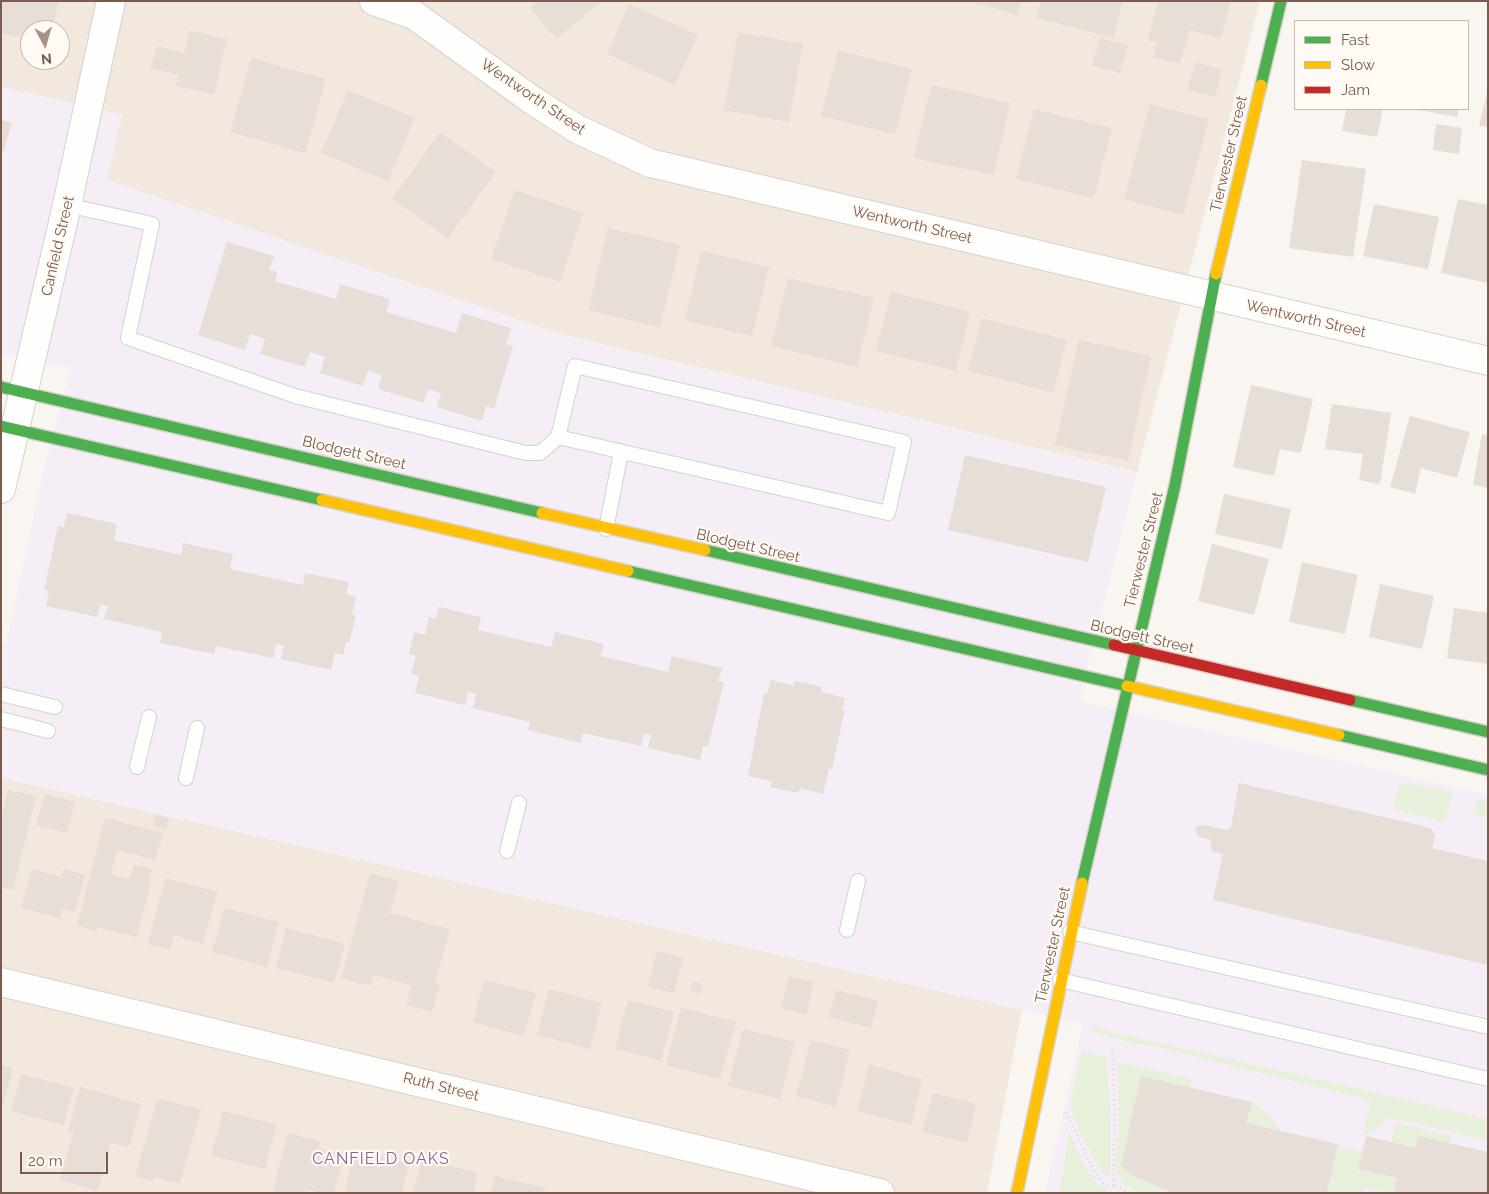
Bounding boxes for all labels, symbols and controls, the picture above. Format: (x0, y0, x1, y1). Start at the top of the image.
north arrow (20, 20, 70, 70)
legend (1294, 20, 1469, 110)
text: Fast (1341, 31, 1369, 49)
text: N (40, 50, 53, 67)
street label: Wentworth Street (477, 55, 589, 139)
text: Slow (1341, 56, 1375, 74)
text: Jam (1341, 81, 1370, 99)
street label: Tierwester Street (1207, 94, 1251, 214)
street label: Canfield Street (38, 194, 78, 298)
street label: Wentworth Street (850, 202, 974, 248)
street label: Wentworth Street (1244, 296, 1368, 342)
street label: Blodgett Street (300, 432, 408, 474)
street label: Tierwester Street (1121, 490, 1167, 610)
street label: Blodgett Street (694, 525, 802, 567)
street label: Blodgett Street (1088, 616, 1196, 658)
street label: Tierwester Street (1032, 885, 1074, 1005)
street label: Ruth Street (401, 1069, 481, 1105)
scale bar (22, 1142, 110, 1174)
district label: CANFIELD OAKS (311, 1149, 451, 1169)
text: 20 m (28, 1152, 63, 1170)

